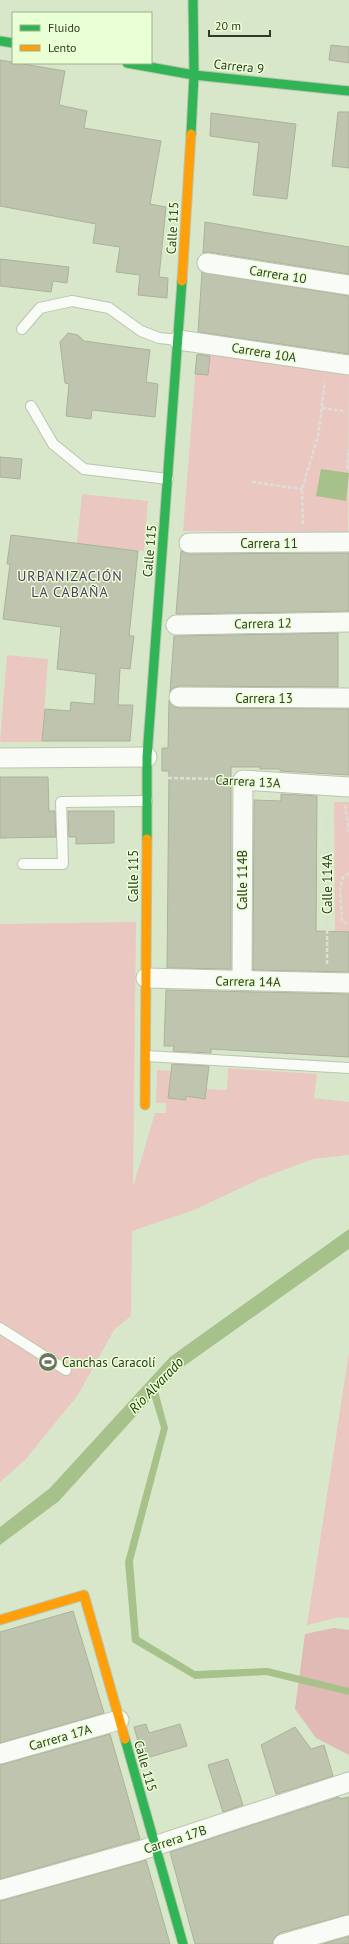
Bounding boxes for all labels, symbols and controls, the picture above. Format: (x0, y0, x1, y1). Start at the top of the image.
legend (12, 12, 152, 64)
scale bar (209, 12, 270, 38)
text: 20 m (215, 18, 241, 33)
text: Fluido (48, 20, 80, 35)
text: Lento (48, 40, 77, 55)
street label: Carrera 9 (213, 55, 265, 78)
street label: Calle 115 (163, 201, 182, 255)
street label: Carrera 10 (248, 262, 308, 287)
street label: Carrera 10A (230, 339, 298, 366)
street label: Calle 115 (139, 524, 160, 578)
street label: Carrera 11 (240, 535, 298, 552)
district label: URBANIZACIÓN LA CABAÑA (17, 567, 123, 601)
street label: Carrera 12 (234, 614, 292, 633)
street label: Carrera 13 (235, 690, 293, 707)
street label: Carrera 13A (215, 771, 281, 792)
street label: Calle 115 (125, 850, 142, 902)
street label: Calle 114B (234, 850, 251, 910)
street label: Calle 114A (319, 854, 336, 914)
street label: Carrera 14A (215, 972, 281, 991)
sports icon: Canchas Caracolí (37, 1351, 59, 1373)
water label: Río Alvarado (125, 1353, 187, 1417)
place label: Canchas Caracolí (62, 1354, 156, 1371)
street label: Carrera 17A (27, 1720, 94, 1755)
street label: Calle 115 (130, 1739, 161, 1794)
street label: Carrera 17B (142, 1821, 209, 1858)

